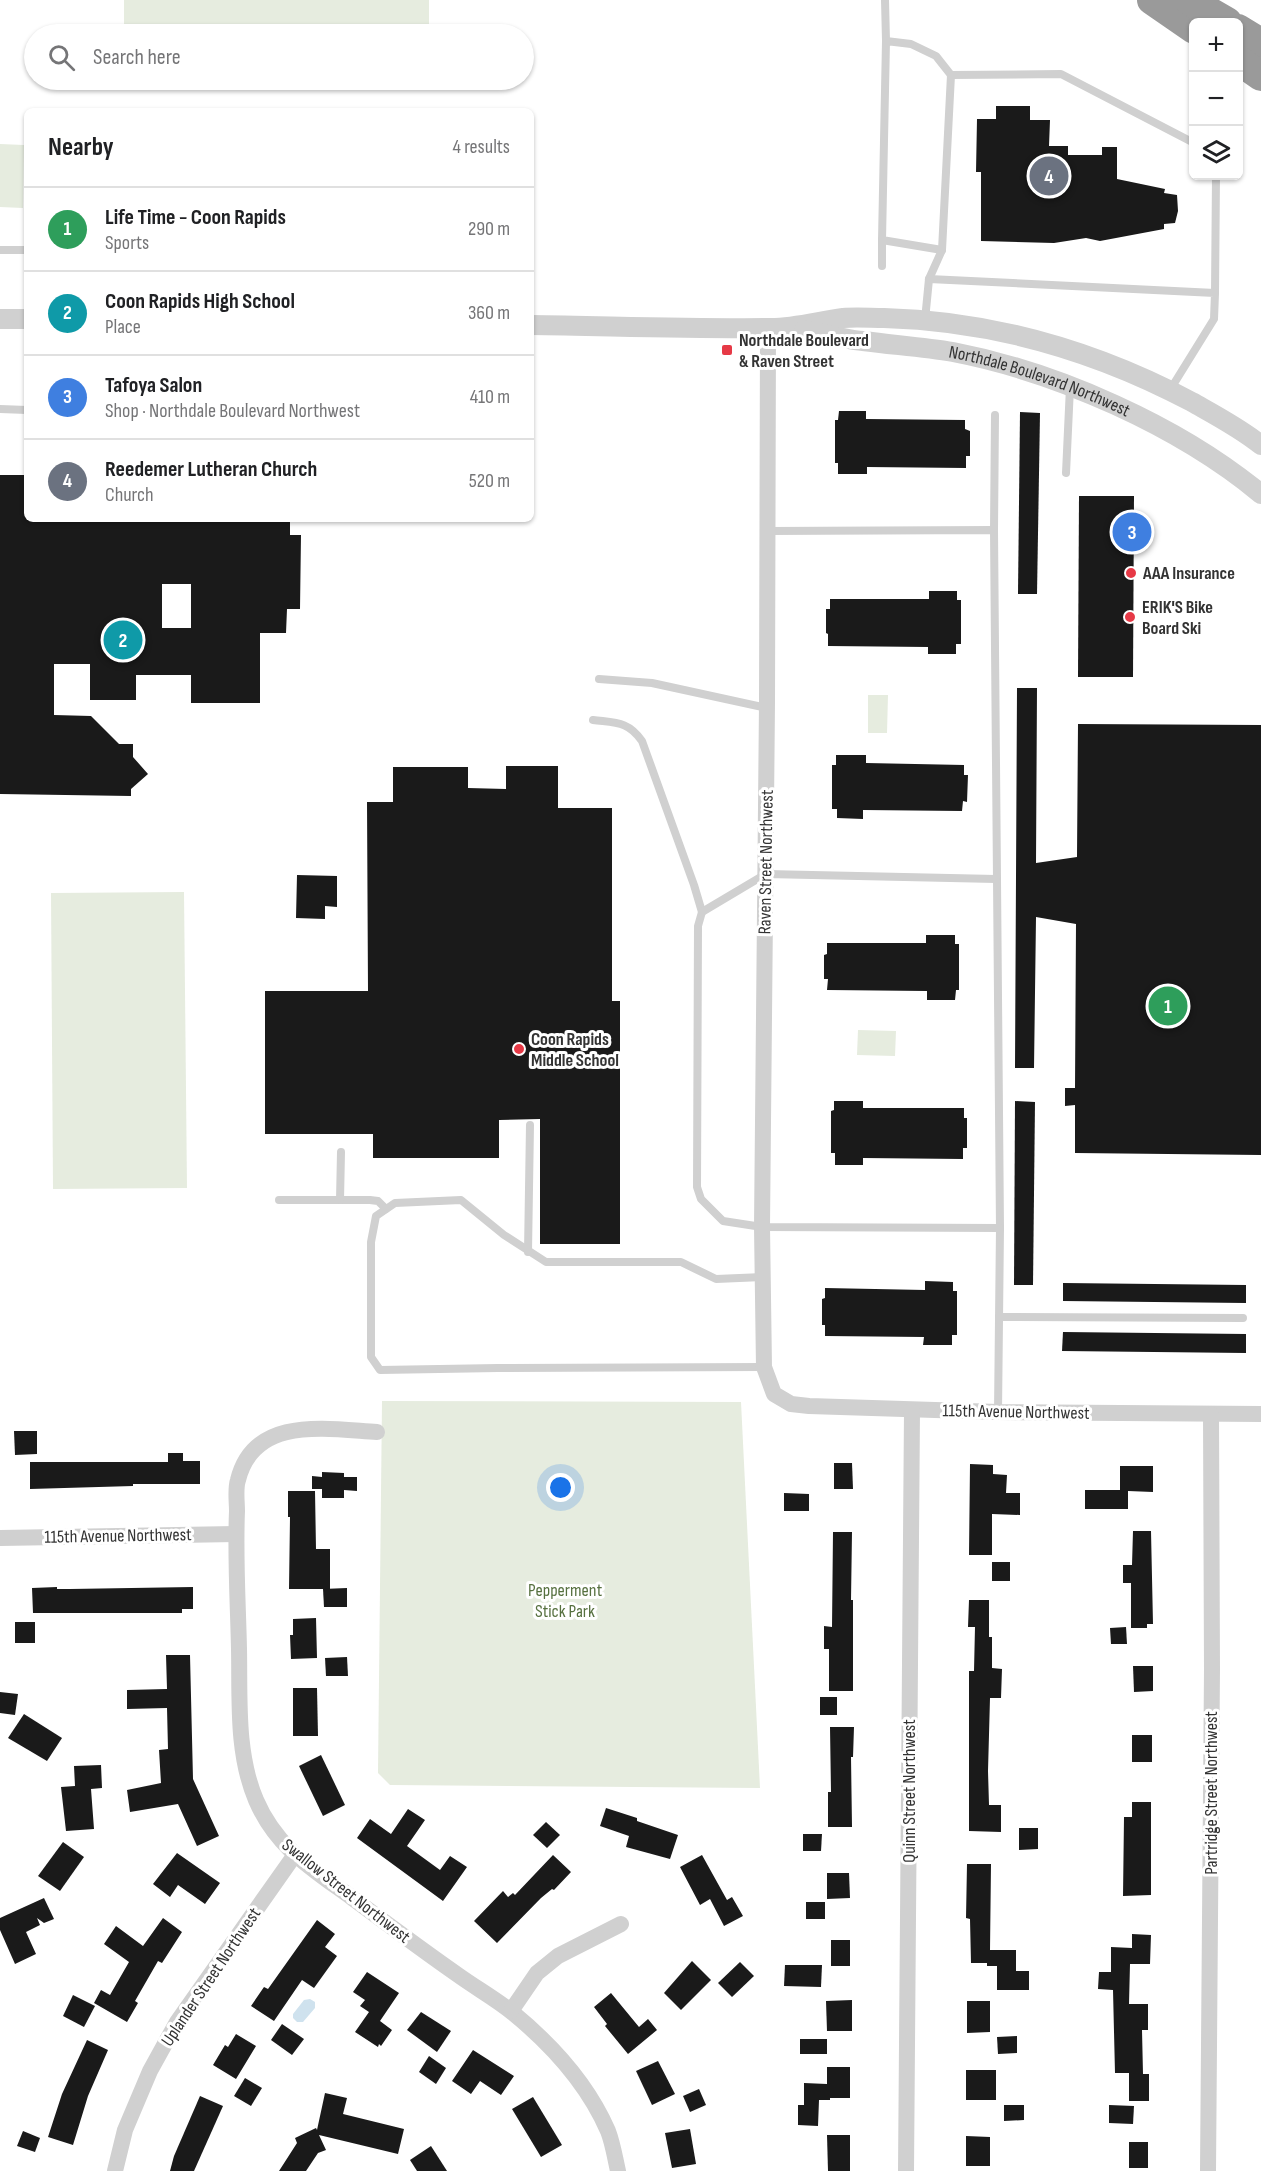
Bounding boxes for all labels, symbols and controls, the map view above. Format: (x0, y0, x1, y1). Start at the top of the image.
map controls (1189, 18, 1243, 180)
button: + (1189, 18, 1243, 72)
search box (24, 24, 534, 90)
icon: search (45, 41, 78, 74)
text: Search here (93, 44, 180, 71)
button: − (1189, 72, 1243, 126)
button: layers (1189, 126, 1243, 180)
text: Nearby (48, 132, 114, 163)
text: 4 results (453, 135, 510, 159)
pin: 4 (1030, 154, 1068, 198)
text: Life Time - Coon Rapids (105, 204, 286, 231)
text: 1 (64, 217, 71, 241)
text: 290 m (468, 217, 510, 241)
text: Sports (105, 231, 149, 255)
text: Coon Rapids High School (105, 288, 295, 315)
text: 2 (63, 301, 72, 325)
text: 360 m (468, 301, 510, 325)
text: Place (105, 315, 141, 339)
place label: Northdale Boulevard & Raven Street (739, 330, 869, 372)
street label: Northdale Boulevard Northwest (947, 341, 1134, 421)
marker: Northdale Boulevard & Raven Street (720, 343, 734, 357)
text: Tafoya Salon (105, 372, 202, 399)
text: 3 (63, 385, 72, 409)
text: 410 m (470, 385, 510, 409)
text: Shop · Northdale Boulevard Northwest (105, 399, 360, 423)
text: Reedemer Lutheran Church (105, 456, 317, 483)
text: 4 (63, 469, 72, 493)
text: 520 m (469, 469, 510, 493)
text: Church (105, 483, 154, 507)
pin: 3 (1112, 510, 1152, 554)
place label: AAA Insurance (1142, 563, 1235, 584)
marker: AAA Insurance (1124, 566, 1138, 580)
place label: ERIK'S Bike Board Ski (1142, 597, 1213, 639)
marker: ERIK'S Bike Board Ski (1123, 610, 1137, 624)
pin: 2 (104, 618, 142, 662)
street label: Raven Street Northwest (754, 789, 778, 935)
pin: 1 (1148, 984, 1188, 1028)
place label: Coon Rapids Middle School (531, 1029, 619, 1071)
marker: Coon Rapids Middle School (512, 1042, 526, 1056)
street label: 115th Avenue Northwest (942, 1400, 1090, 1424)
your location (546, 1473, 575, 1502)
street label: 115th Avenue Northwest (44, 1524, 192, 1548)
park label: Pepperment Stick Park (528, 1580, 603, 1622)
street label: Partridge Street Northwest (1201, 1711, 1222, 1875)
street label: Quinn Street Northwest (899, 1719, 920, 1863)
street label: Swallow Street Northwest (278, 1834, 415, 1948)
street label: Uplander Street Northwest (157, 1903, 265, 2050)

